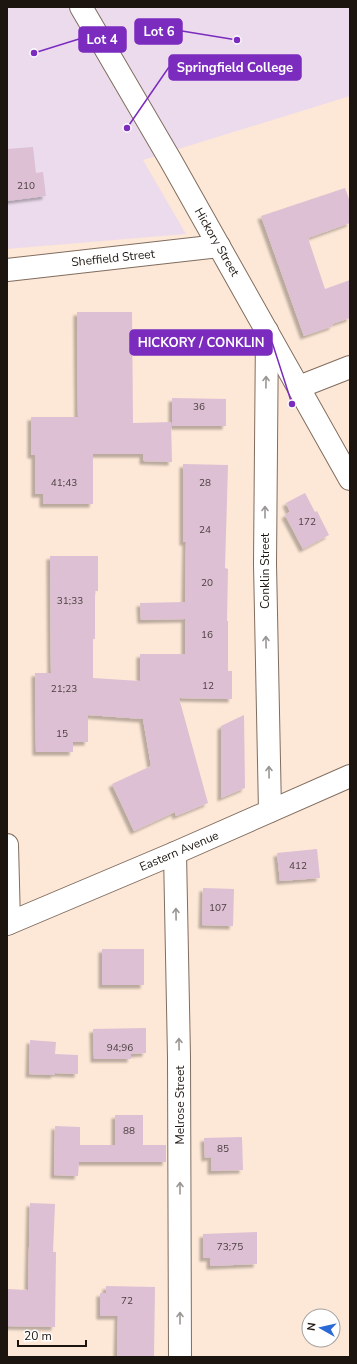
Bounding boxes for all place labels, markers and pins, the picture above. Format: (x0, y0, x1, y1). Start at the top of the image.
callout: Lot 6 (135, 19, 182, 44)
callout: Lot 4 (79, 27, 126, 52)
callout: Springfield College (169, 55, 301, 80)
callout: HICKORY / CONKLIN (130, 330, 272, 355)

